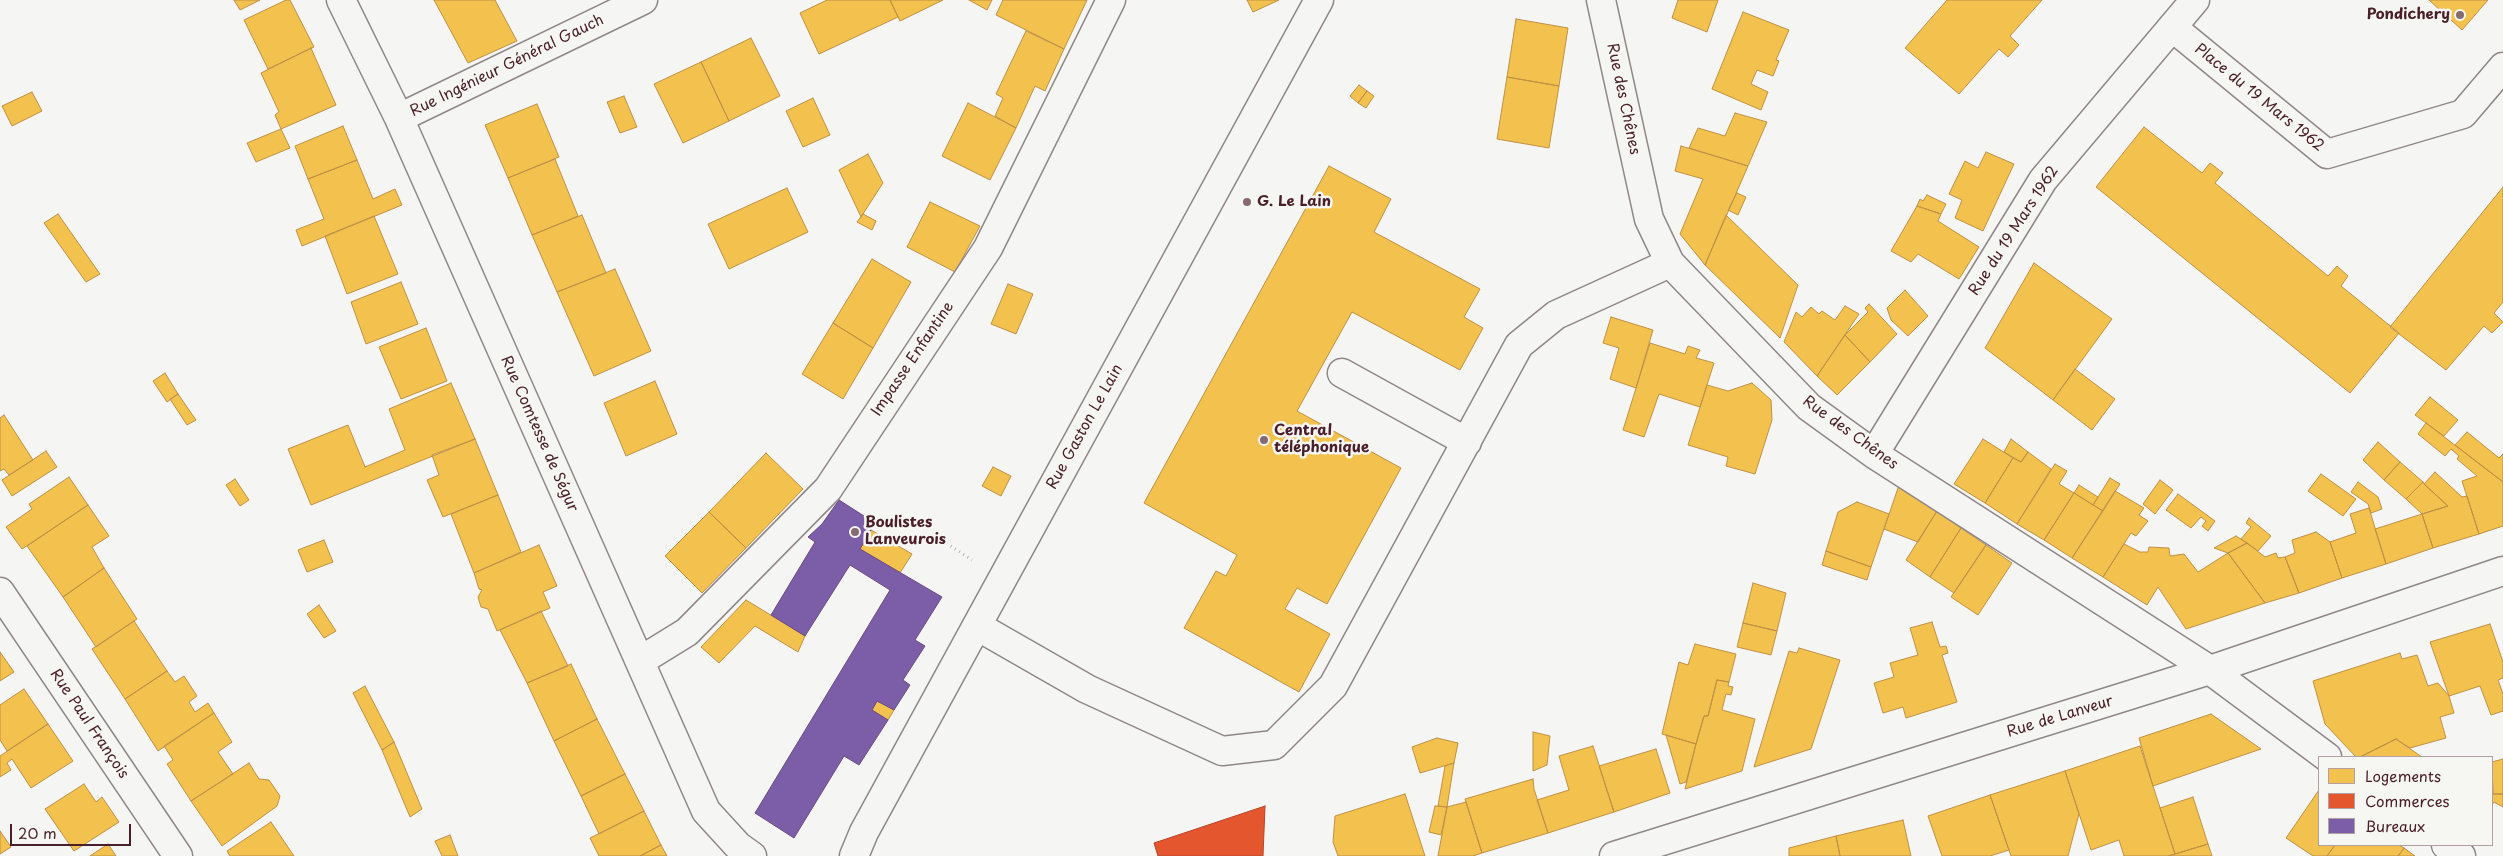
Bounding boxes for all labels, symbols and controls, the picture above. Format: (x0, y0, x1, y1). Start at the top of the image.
place label: Pondichery (2367, 6, 2450, 24)
marker: Pondichery (2454, 9, 2466, 21)
street label: Rue Ingénieur Général Gauch (407, 11, 607, 121)
street label: Place du 19 Mars 1962 (2191, 40, 2327, 156)
street label: Rue des Chênes (1602, 42, 1644, 156)
street label: Rue du 19 Mars 1962 (1965, 163, 2063, 299)
place label: G. Le Lain (1257, 193, 1331, 211)
marker: G. Le Lain (1241, 196, 1253, 208)
street label: Impasse Enfantine (868, 298, 958, 420)
street label: Rue Comtesse de Ségur (496, 353, 582, 515)
street label: Rue Gaston Le Lain (1043, 361, 1127, 493)
street label: Rue des Chênes (1799, 392, 1901, 474)
place label: Central téléphonique (1274, 422, 1369, 457)
marker: Central téléphonique (1258, 434, 1270, 446)
place label: Boulistes Lanveurois (865, 514, 946, 549)
marker: Boulistes Lanveurois (849, 526, 861, 538)
street label: Rue Paul François (46, 666, 132, 782)
street label: Rue de Lanveur (2005, 692, 2115, 742)
legend (2318, 756, 2493, 846)
text: Logements (2365, 764, 2441, 787)
text: Commerces (2365, 789, 2449, 812)
scale bar (12, 814, 134, 846)
text: Bureaux (2365, 814, 2425, 837)
text: 20 m (18, 821, 57, 844)

